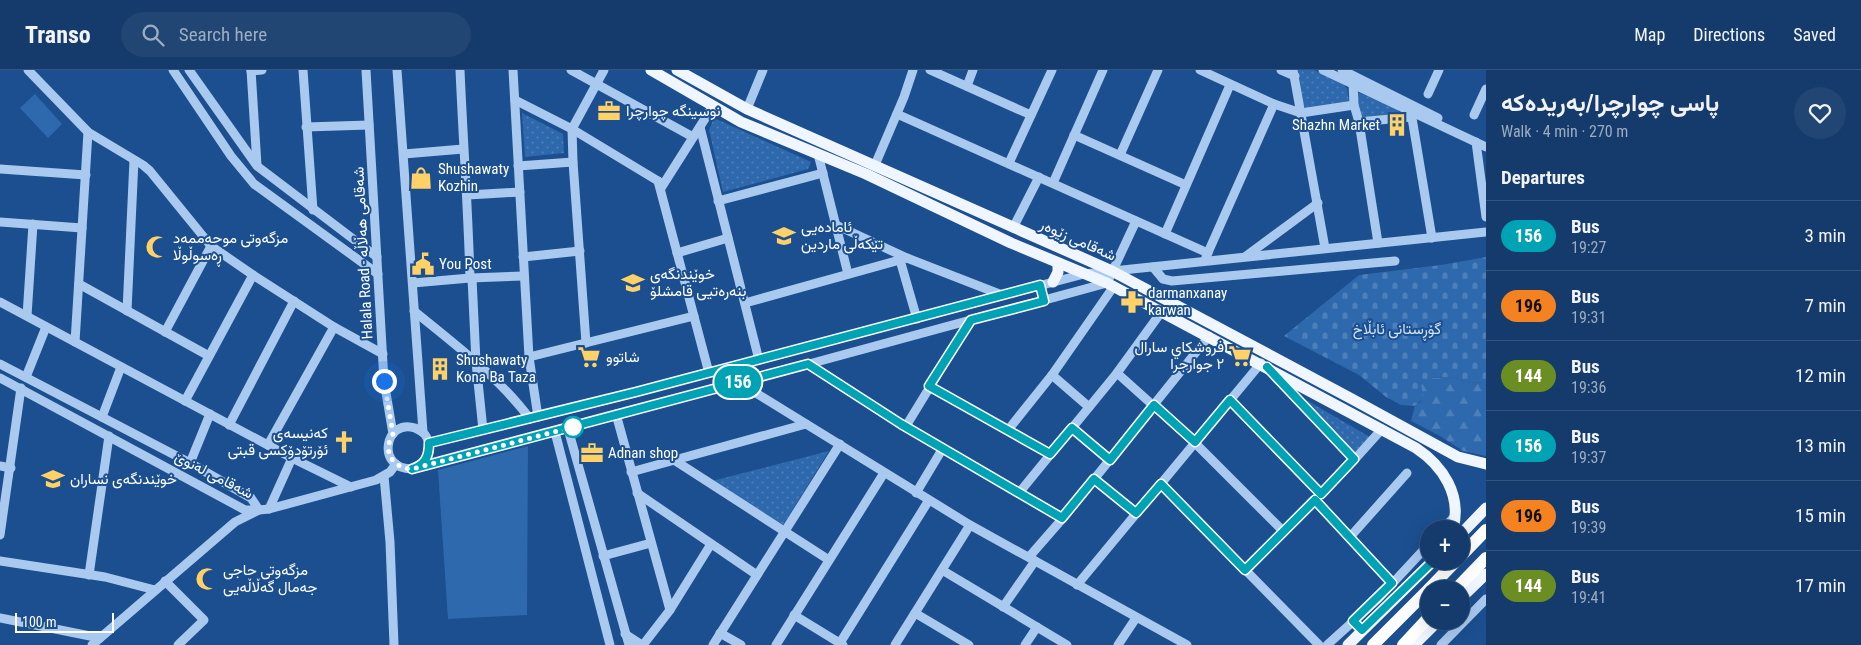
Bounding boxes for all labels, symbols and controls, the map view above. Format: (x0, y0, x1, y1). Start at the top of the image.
search box (121, 12, 471, 57)
text: Transo (25, 21, 91, 49)
icon: search (139, 21, 167, 49)
text: Search here (179, 23, 267, 46)
text: Map (1634, 24, 1665, 45)
text: Directions (1693, 24, 1765, 45)
text: Saved (1793, 24, 1836, 45)
button: heart (1794, 87, 1846, 139)
text: پاسی چوارچرا/بەریدەکە (1501, 89, 1719, 117)
office icon: نوسینگە چوارچرا (596, 98, 622, 124)
place label: نوسینگە چوارچرا (626, 102, 721, 121)
building icon: Shazhn Market (1384, 112, 1410, 138)
place label: Shazhn Market (1292, 116, 1380, 134)
text: Walk · 4 min · 270 m (1501, 122, 1628, 141)
place label: Shushawaty Kozhin (438, 160, 509, 195)
shop icon: Shushawaty Kozhin (408, 165, 434, 191)
street label: Halala Road - شەقامی هەڵاڵە (349, 166, 378, 340)
text: Departures (1501, 166, 1585, 189)
street label: شەقامی زێوەر (1036, 215, 1119, 266)
text: Bus (1571, 215, 1600, 238)
place label: ئامادەیی تێکەڵی ماردین (801, 218, 883, 254)
school or university icon: ئامادەیی تێکەڵی ماردین (771, 223, 797, 249)
text: 3 min (1804, 224, 1846, 247)
text: 156 (1515, 225, 1542, 246)
place label: مزگەوتی موحەممەد ڕەسوڵوڵا (173, 229, 288, 267)
mosque icon: مزگەوتی موحەممەد ڕەسوڵوڵا (144, 234, 170, 260)
text: 19:27 (1571, 238, 1606, 257)
public building icon: You Post (410, 251, 436, 277)
place label: You Post (439, 255, 492, 273)
place label: خوێندنگەی بنەرەتیی قامشلۆ (650, 265, 746, 301)
school or university icon: خوێندنگەی بنەرەتیی قامشلۆ (620, 270, 646, 296)
place label: darmanxanay karwan (1148, 284, 1227, 319)
text: Bus (1571, 285, 1600, 308)
pharmacy icon: darmanxanay karwan (1119, 289, 1145, 315)
text: 7 min (1804, 294, 1846, 317)
text: 196 (1515, 295, 1542, 316)
text: 19:31 (1571, 308, 1606, 327)
park label: گۆڕستانی ئابڵاخ (1353, 320, 1441, 341)
place label: فروشكاي سارال ٢ جوارجرا (1135, 338, 1224, 373)
supermarket icon: فروشكاي سارال ٢ جوارجرا (1227, 343, 1253, 369)
supermarket icon: شاتوو (576, 344, 602, 370)
place label: شاتوو (606, 348, 640, 366)
place label: Shushawaty Kona Ba Taza (456, 351, 536, 386)
text: Bus (1571, 355, 1600, 378)
building icon: Shushawaty Kona Ba Taza (427, 356, 453, 382)
text: 12 min (1795, 364, 1846, 387)
text: 144 (1515, 365, 1542, 386)
line badge: 156 (709, 366, 767, 398)
your location (372, 369, 397, 394)
text: 156 (724, 371, 752, 392)
text: 19:36 (1571, 378, 1606, 397)
unlabelled marker (562, 416, 584, 438)
place label: کەنیسەی ئۆرتۆدۆکسی قبتی (228, 424, 328, 460)
text: Bus (1571, 425, 1600, 448)
church icon: کەنیسەی ئۆرتۆدۆکسی قبتی (331, 429, 357, 455)
text: 13 min (1795, 434, 1846, 457)
text: 156 (1515, 435, 1542, 456)
office icon: Adnan shop (579, 440, 605, 466)
place label: Adnan shop (608, 444, 678, 462)
street label: شەقامی لەنوێ (171, 448, 256, 503)
text: 19:37 (1571, 448, 1606, 467)
school or university icon: خوێندنگەی نساران (40, 466, 66, 492)
place label: خوێندنگەی نساران (70, 470, 177, 489)
text: Bus (1571, 495, 1600, 518)
text: 15 min (1795, 504, 1846, 527)
text: 196 (1515, 505, 1542, 526)
text: 19:39 (1571, 518, 1606, 537)
map controls (1420, 520, 1470, 630)
button: + (1420, 520, 1470, 570)
place label: مزگەوتی حاجی جەمال گەڵاڵەیی (223, 561, 317, 597)
text: Bus (1571, 565, 1600, 588)
mosque icon: مزگەوتی حاجی جەمال گەڵاڵەیی (194, 566, 220, 592)
text: 17 min (1795, 574, 1846, 597)
text: 144 (1515, 575, 1542, 596)
button: − (1420, 580, 1470, 630)
text: 19:41 (1571, 588, 1606, 607)
scale bar (15, 610, 114, 633)
text: 100 m (22, 614, 57, 630)

